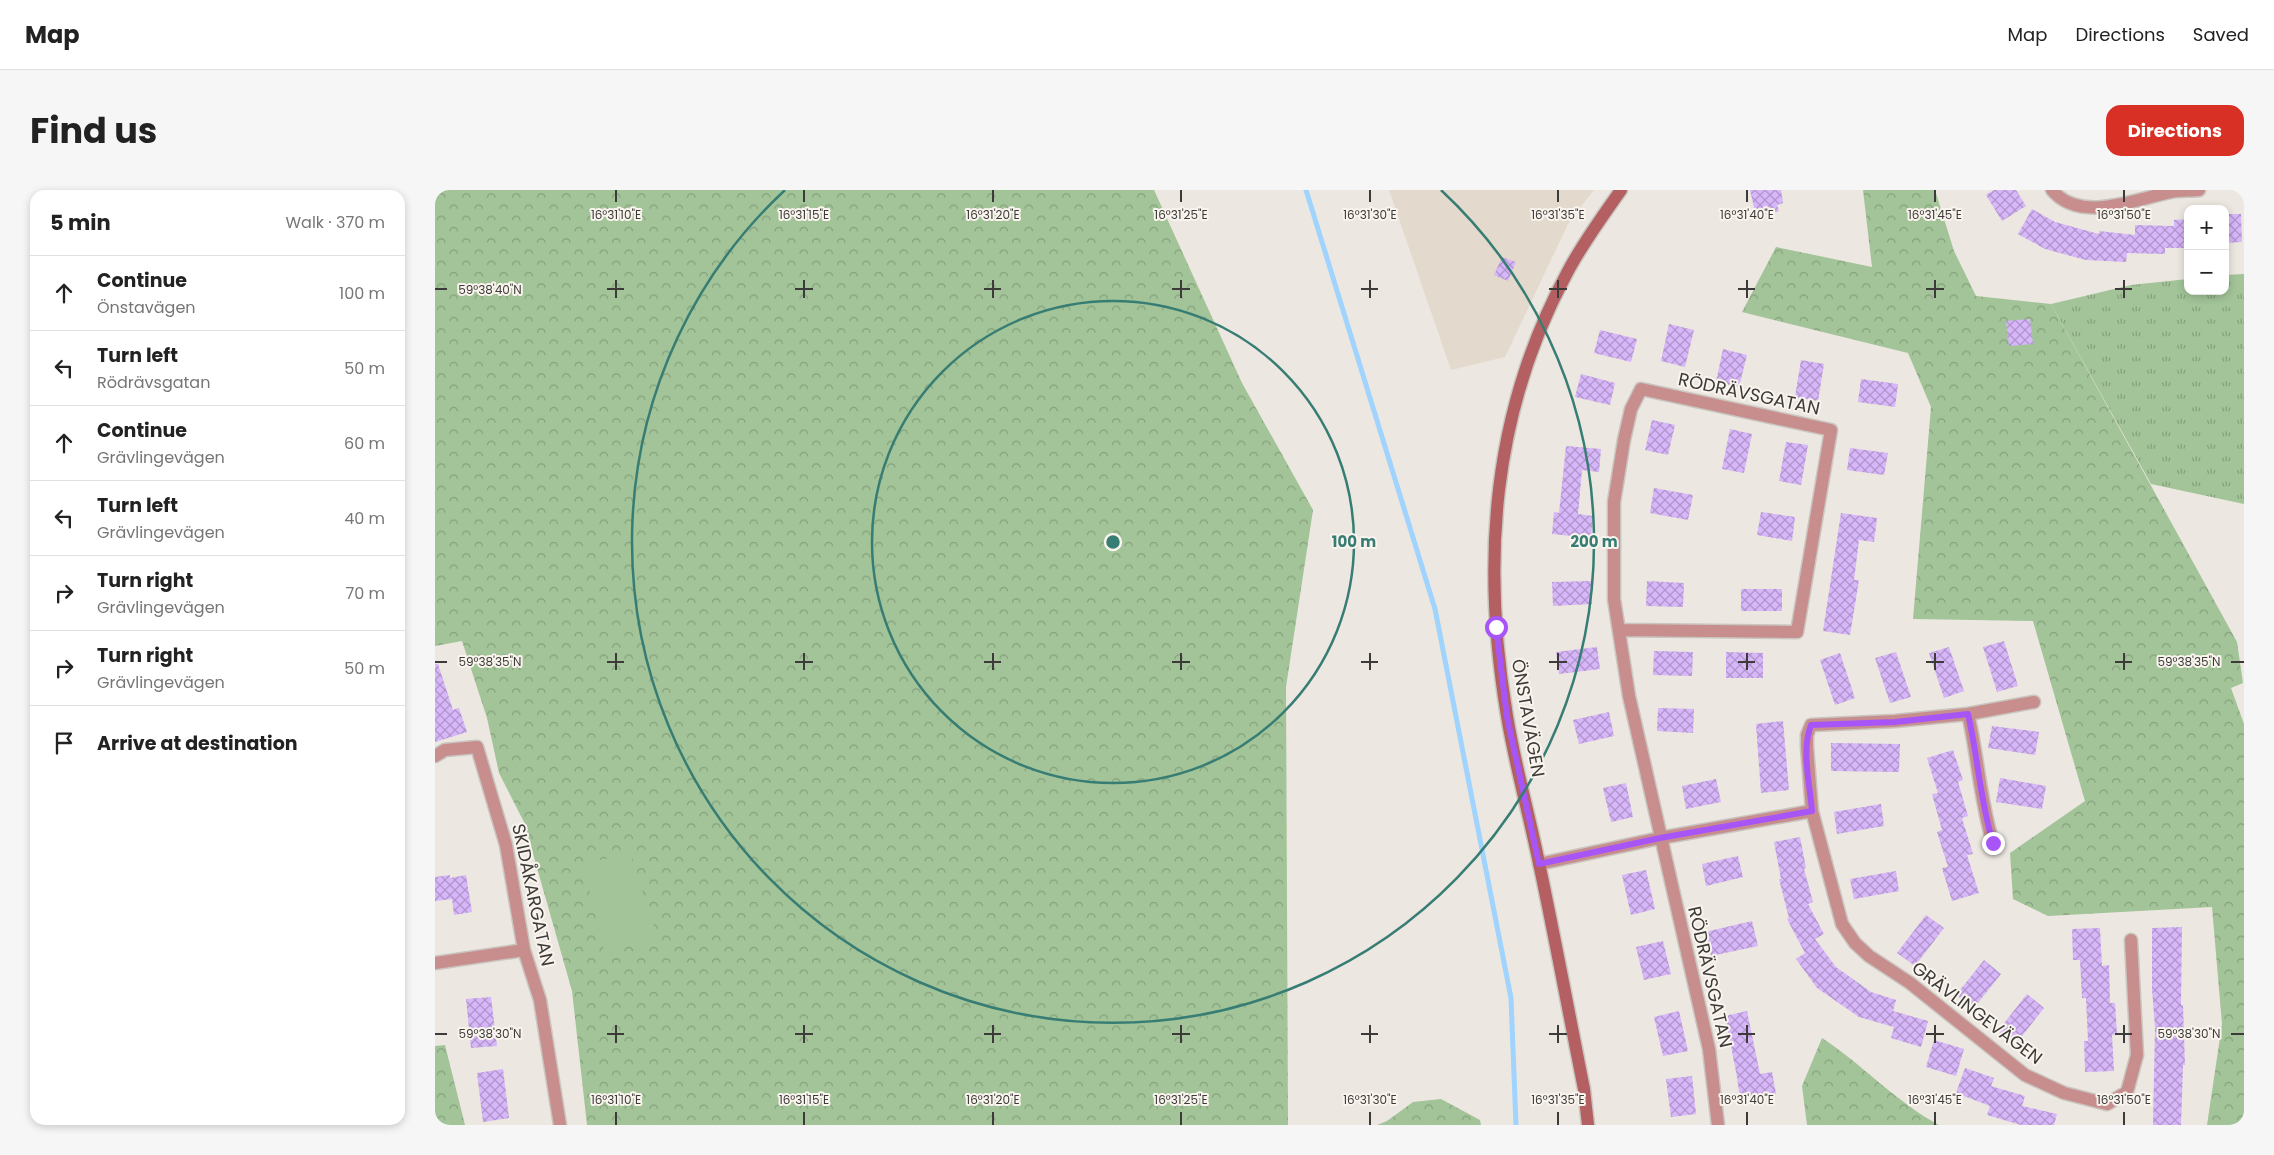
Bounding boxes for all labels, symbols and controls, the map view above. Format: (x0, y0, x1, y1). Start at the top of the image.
text: Map (25, 18, 80, 51)
text: Map (2008, 22, 2047, 47)
text: Directions (2075, 22, 2165, 47)
text: Saved (2193, 22, 2249, 47)
button: Directions (2106, 105, 2244, 156)
text: Find us (30, 106, 157, 155)
map controls (2184, 205, 2229, 295)
button: + (2184, 205, 2229, 250)
text: 16°31'10"E (591, 206, 641, 223)
text: 16°31'15"E (779, 206, 829, 223)
text: 16°31'20"E (966, 206, 1020, 223)
text: 16°31'25"E (1154, 206, 1208, 223)
text: 16°31'30"E (1343, 206, 1397, 223)
text: 16°31'35"E (1531, 206, 1585, 223)
text: 16°31'40"E (1720, 206, 1774, 223)
text: 16°31'45"E (1908, 206, 1962, 223)
text: 16°31'50"E (2097, 206, 2151, 223)
text: 5 min (50, 208, 111, 237)
text: Walk · 370 m (285, 211, 385, 234)
button: − (2184, 250, 2229, 295)
text: Continue (97, 267, 187, 294)
icon: ahead (50, 279, 78, 307)
text: 59°38'40"N (458, 281, 522, 298)
text: 100 m (339, 282, 385, 305)
text: Önstavägen (97, 296, 196, 319)
text: Turn left (97, 342, 178, 369)
icon: left (50, 354, 78, 382)
text: 50 m (344, 357, 385, 380)
street label: RÖDRÄVSGATAN (1676, 366, 1822, 421)
text: Rödrävsgatan (97, 371, 210, 394)
text: Continue (97, 417, 187, 444)
icon: ahead (50, 429, 78, 457)
text: 60 m (344, 432, 385, 455)
text: Grävlingevägen (97, 446, 225, 469)
text: Turn left (97, 492, 178, 519)
icon: left (50, 504, 78, 532)
text: 40 m (344, 507, 385, 530)
text: Grävlingevägen (97, 521, 225, 544)
text: 100 m (1332, 531, 1376, 552)
text: 200 m (1570, 531, 1618, 552)
centre of rings (1104, 533, 1122, 551)
text: Turn right (97, 567, 193, 594)
icon: right (50, 579, 78, 607)
text: 70 m (345, 582, 385, 605)
text: Grävlingevägen (97, 596, 225, 619)
route start (1485, 616, 1508, 639)
text: Turn right (97, 642, 193, 669)
text: 59°38'35"N (458, 653, 522, 670)
text: 59°38'35"N (2157, 653, 2221, 670)
icon: right (50, 654, 78, 682)
text: 50 m (344, 657, 385, 680)
street label: ÖNSTAVÄGEN (1506, 657, 1551, 779)
text: Grävlingevägen (97, 671, 225, 694)
icon: arrive (50, 729, 78, 757)
text: Arrive at destination (97, 730, 298, 757)
street label: SKIDÅKARGATAN (506, 821, 561, 968)
route end (1982, 832, 2005, 855)
street label: RÖDRÄVSGATAN (1682, 904, 1739, 1050)
street label: GRÄVLINGEVÄGEN (1907, 955, 2048, 1070)
text: 59°38'30"N (458, 1025, 522, 1042)
text: 59°38'30"N (2157, 1025, 2221, 1042)
text: 16°31'10"E (591, 1091, 641, 1108)
text: 16°31'15"E (779, 1091, 829, 1108)
text: 16°31'20"E (966, 1091, 1020, 1108)
text: 16°31'25"E (1154, 1091, 1208, 1108)
text: 16°31'30"E (1343, 1091, 1397, 1108)
text: 16°31'35"E (1531, 1091, 1585, 1108)
text: 16°31'40"E (1720, 1091, 1774, 1108)
text: 16°31'45"E (1908, 1091, 1962, 1108)
text: 16°31'50"E (2097, 1091, 2151, 1108)

